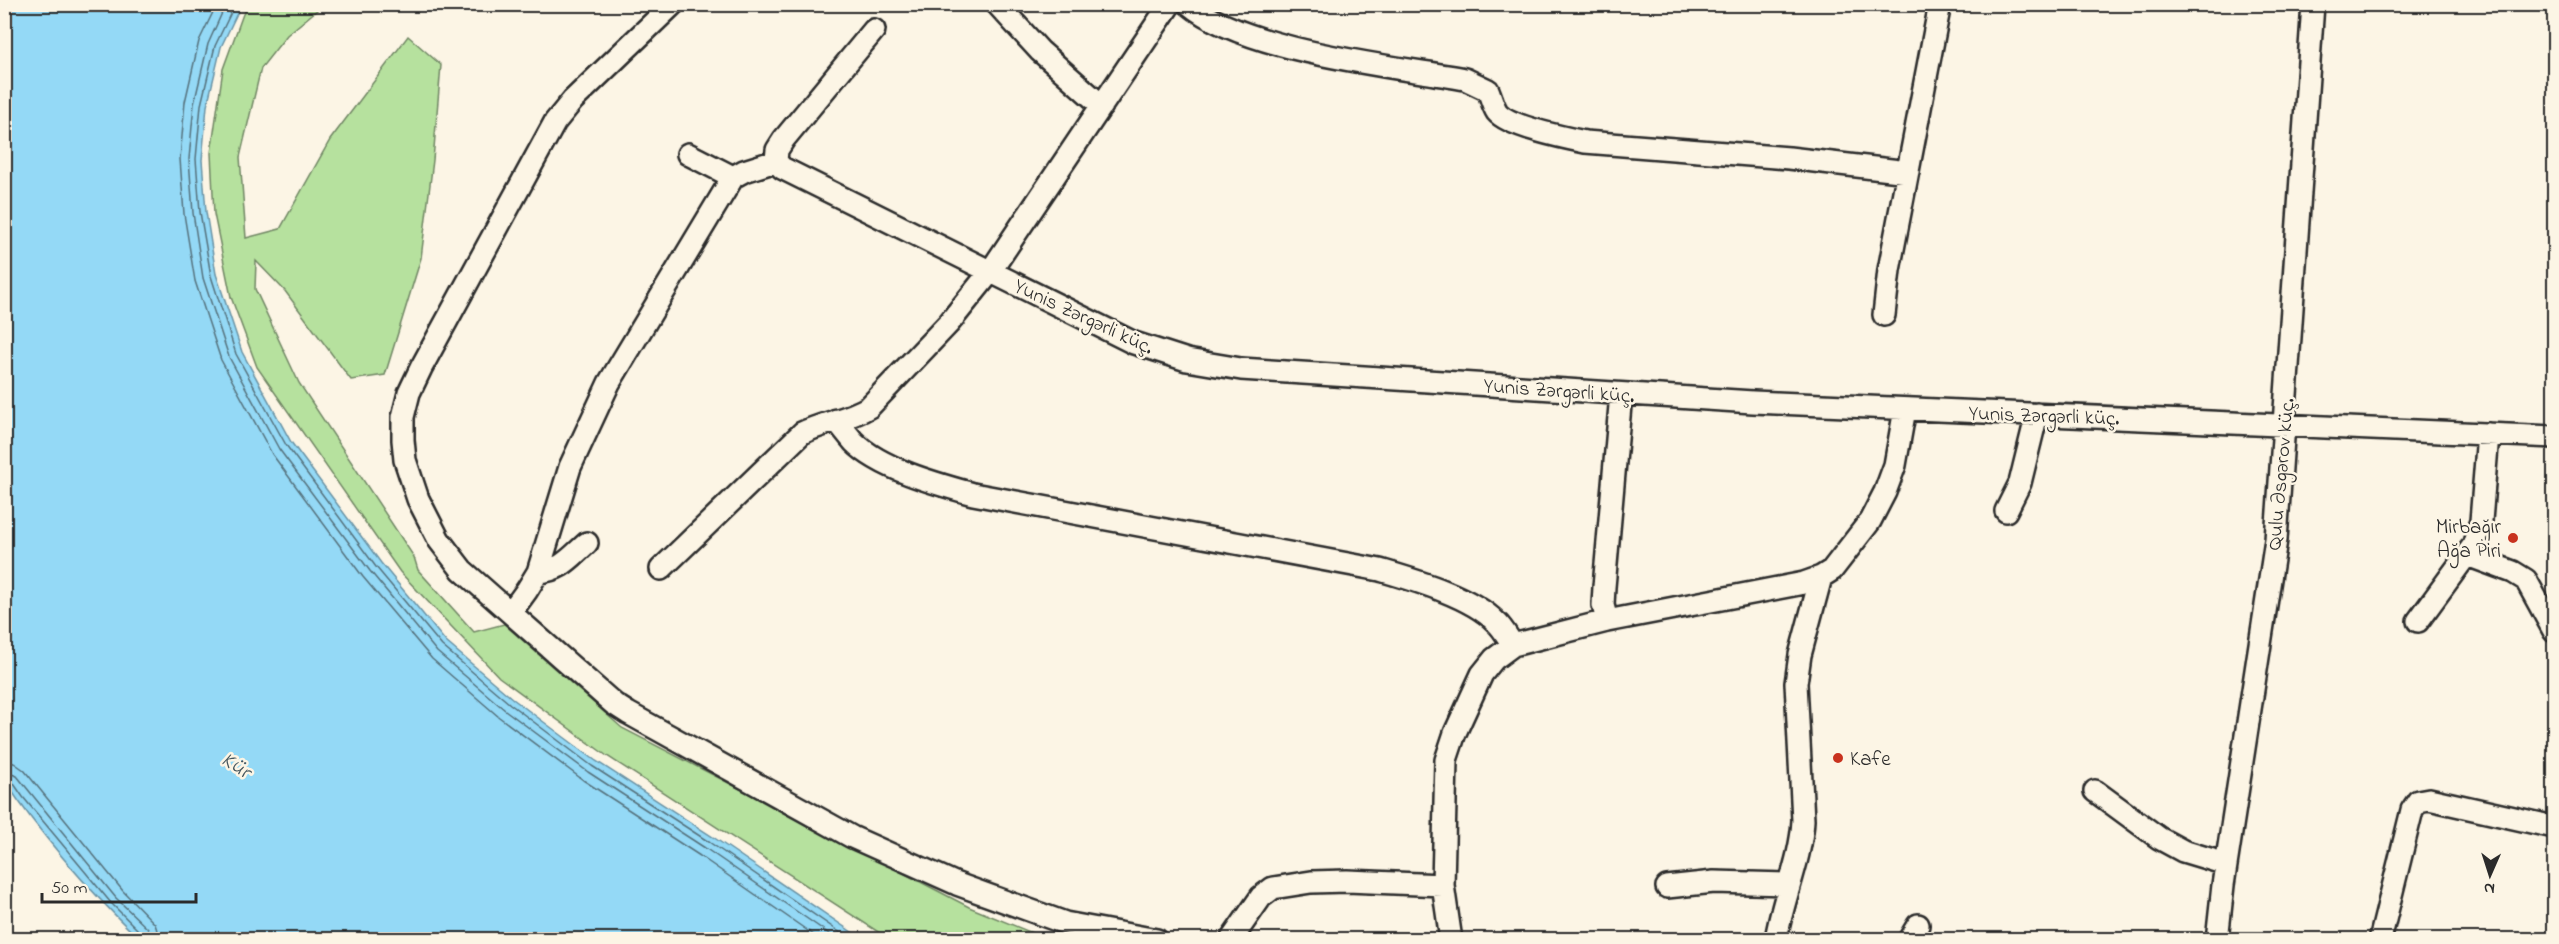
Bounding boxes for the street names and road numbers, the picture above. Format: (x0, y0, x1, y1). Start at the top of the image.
street label: Yunis Zərgərli küç. (1007, 272, 1158, 365)
street label: Yunis Zərgərli küç. (1482, 372, 1635, 414)
street label: Qulu Əsgərov küç. (2260, 397, 2306, 552)
street label: Yunis Zərgərli küç. (1968, 399, 2120, 437)

